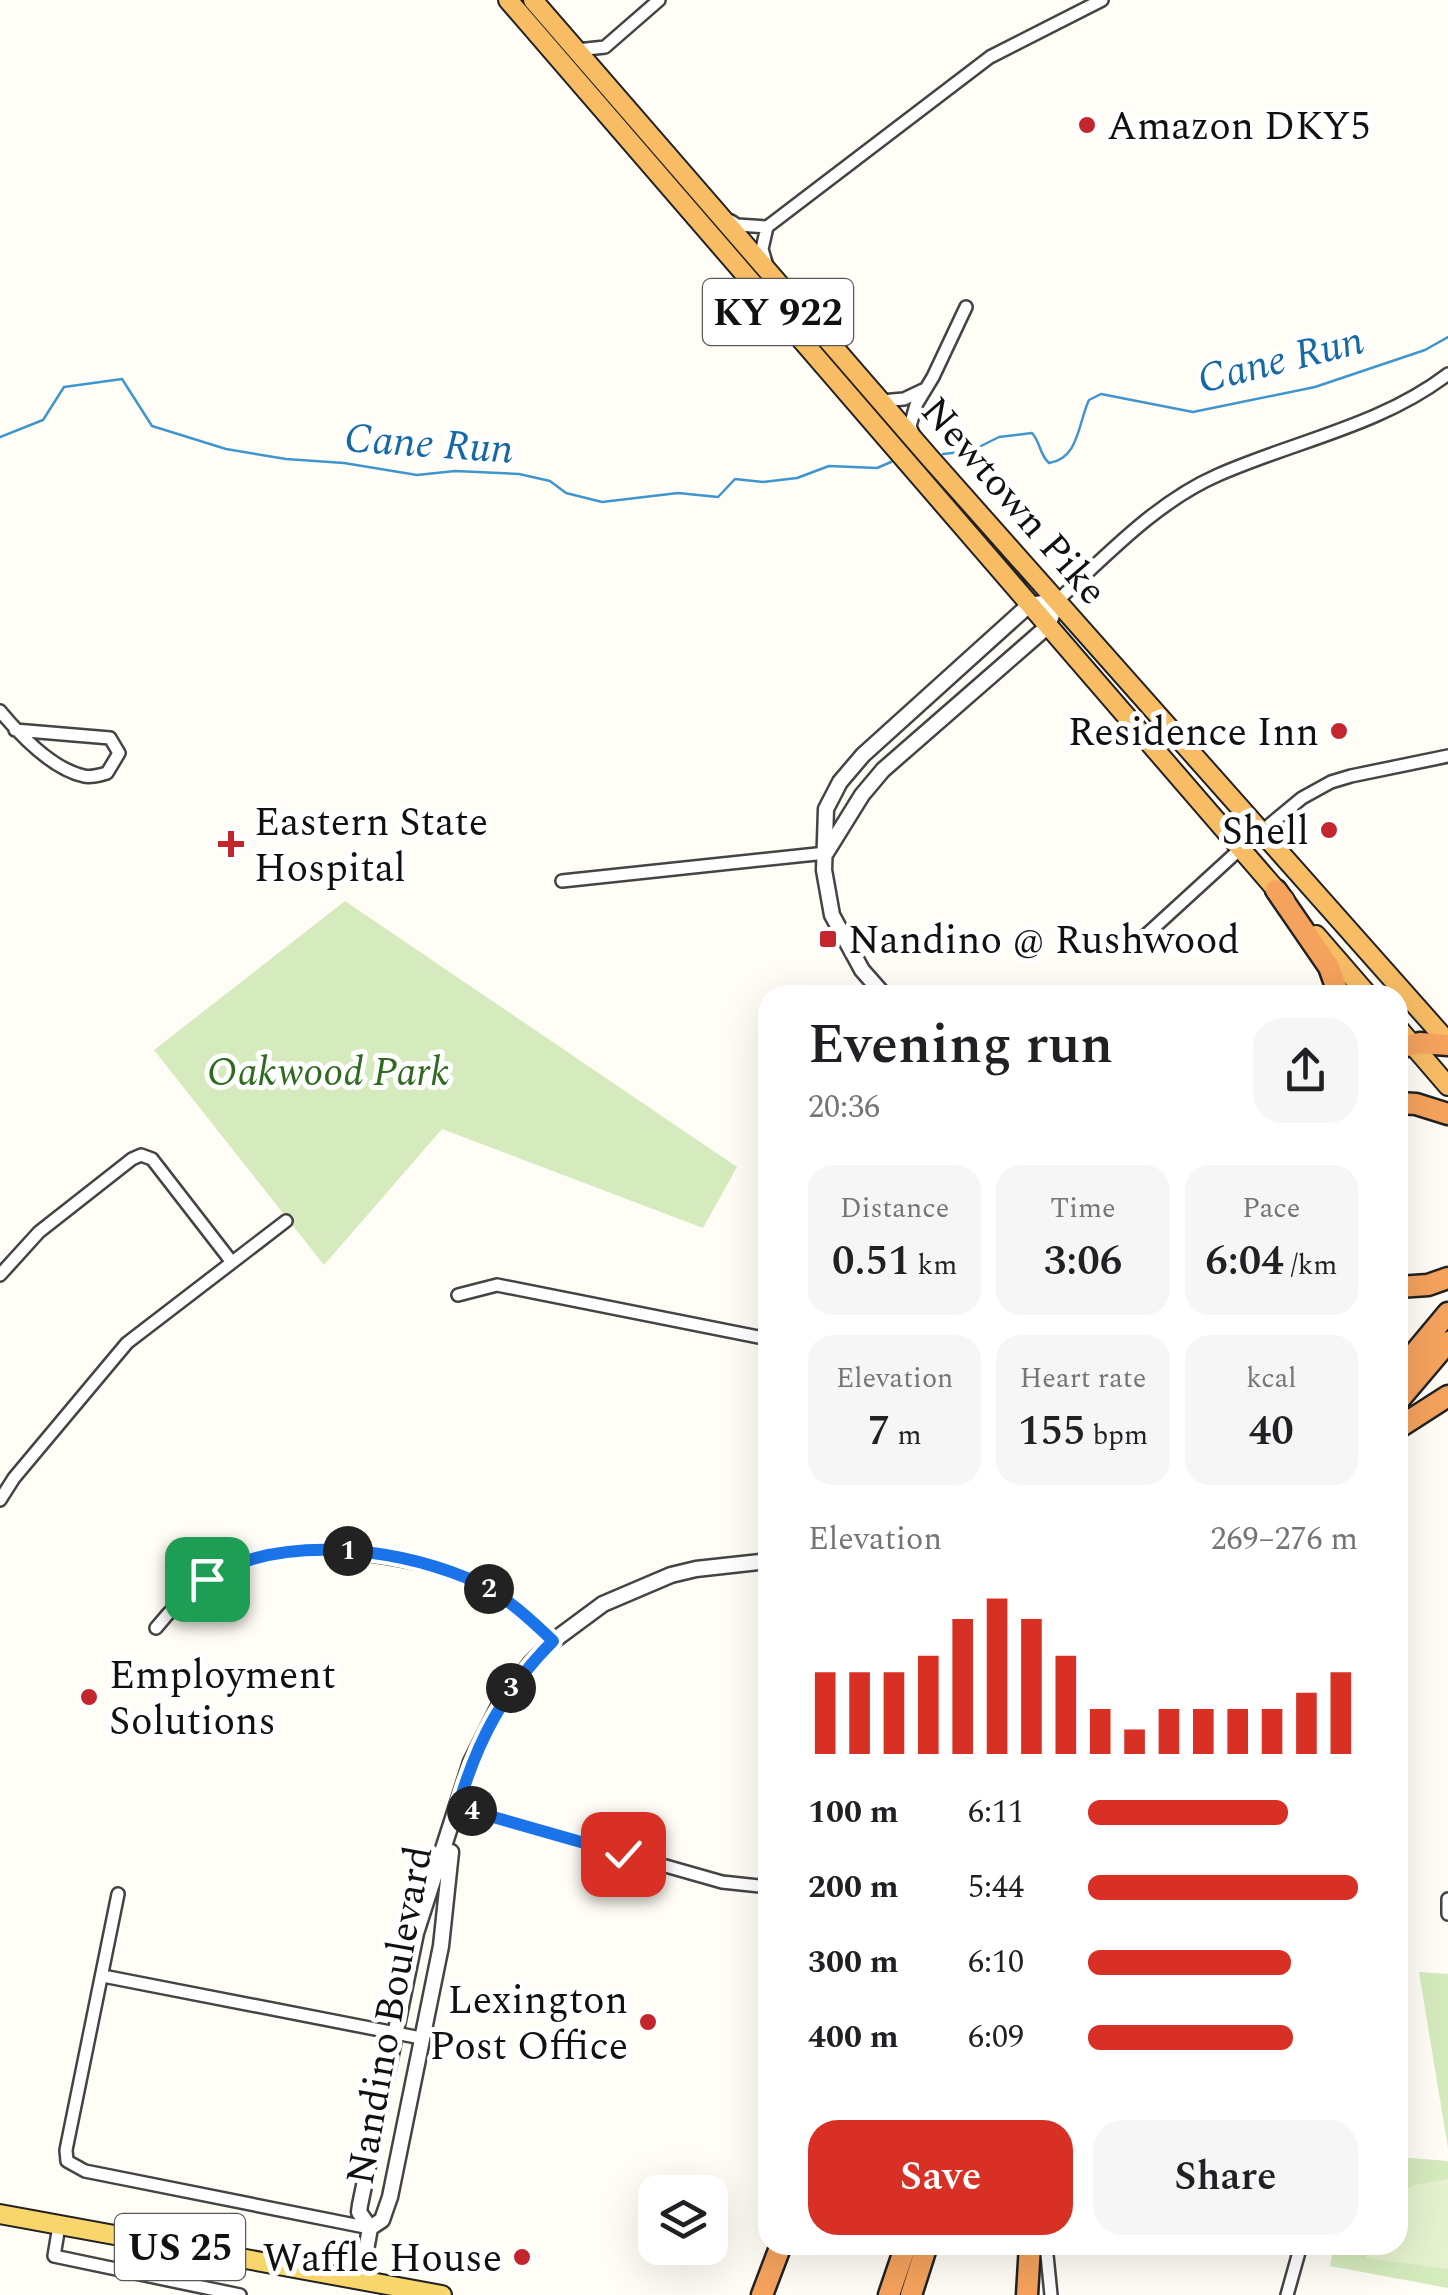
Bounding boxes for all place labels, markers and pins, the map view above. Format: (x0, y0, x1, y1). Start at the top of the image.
place label: Amazon DKY5 (1107, 97, 1371, 158)
marker: Amazon DKY5 (1076, 114, 1098, 136)
place label: Residence Inn (1068, 703, 1319, 764)
marker: Residence Inn (1328, 720, 1350, 742)
place label: Eastern State Hospital (254, 793, 488, 900)
place label: Shell (1222, 802, 1309, 863)
marker: Shell (1318, 819, 1340, 841)
marker: Eastern State Hospital (218, 831, 244, 857)
place label: Nandino @ Rushwood (848, 911, 1240, 972)
marker: Nandino @ Rushwood (817, 928, 839, 950)
pin: 1 (323, 1526, 373, 1576)
pin (165, 1537, 250, 1622)
pin: 2 (464, 1564, 514, 1614)
place label: Employment Solutions (109, 1646, 336, 1753)
pin: 3 (486, 1663, 536, 1713)
marker: Employment Solutions (78, 1686, 100, 1708)
pin: 4 (447, 1786, 497, 1836)
pin (581, 1812, 666, 1897)
place label: Lexington Post Office (430, 1971, 628, 2078)
marker: Lexington Post Office (637, 2011, 659, 2033)
place label: Waffle House (263, 2229, 502, 2290)
marker: Waffle House (511, 2246, 533, 2268)

